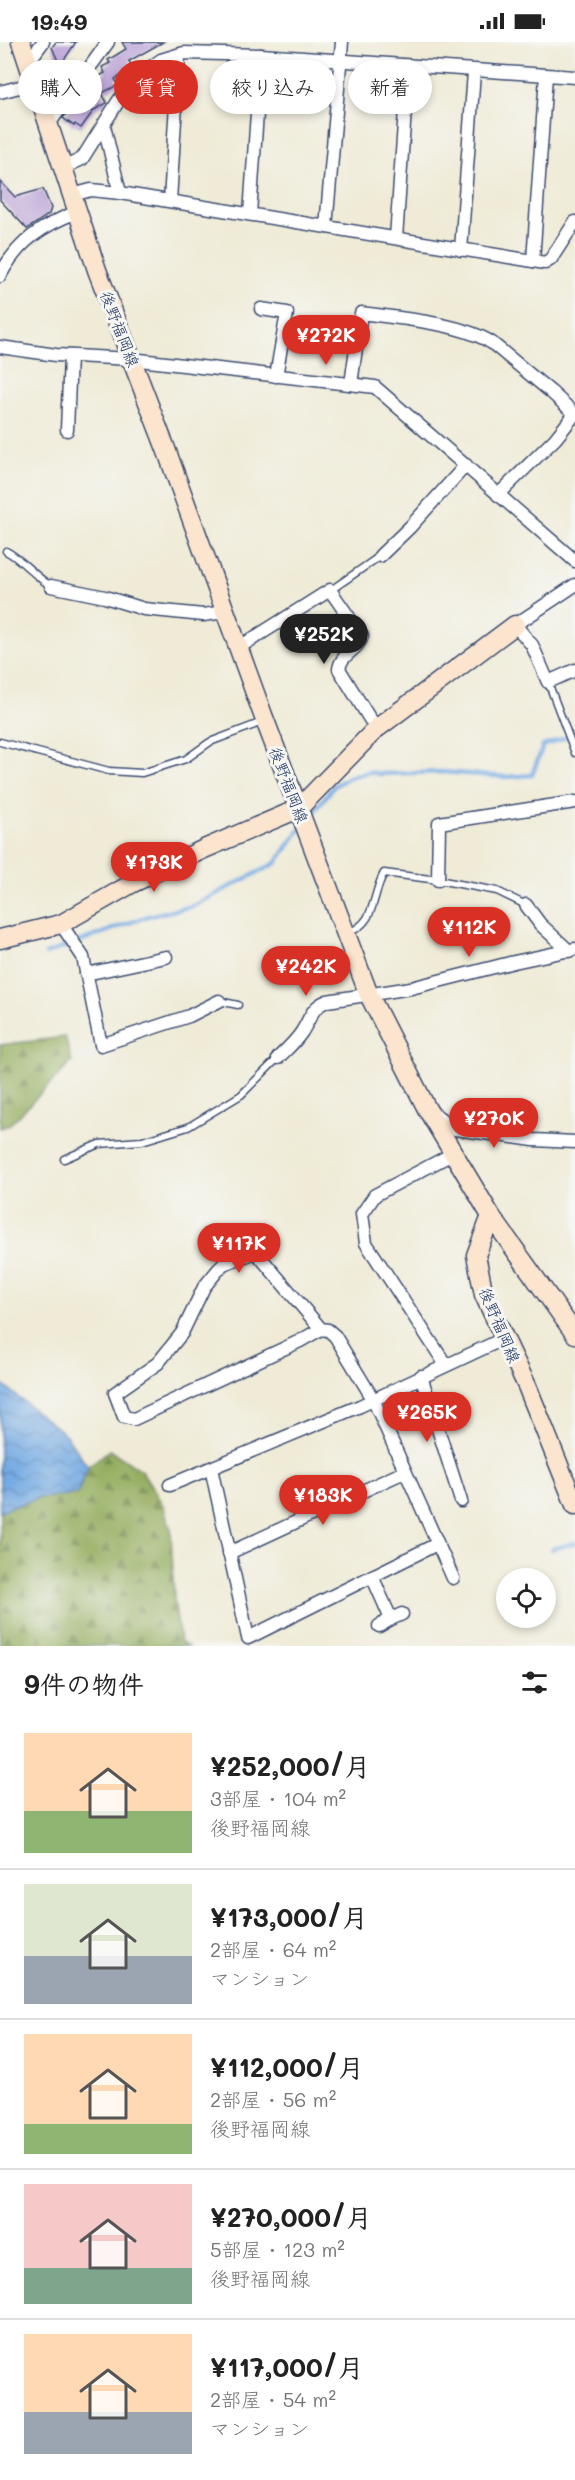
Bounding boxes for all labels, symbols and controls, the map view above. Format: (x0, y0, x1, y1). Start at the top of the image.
text: 19:49 (30, 7, 87, 36)
chip: 購入 (18, 60, 102, 114)
chip: 賃貸 (114, 60, 198, 114)
chip: 絞り込み (210, 60, 336, 114)
chip: 新着 (348, 60, 432, 114)
street label: 後野福岡線 (96, 288, 145, 370)
pin: ¥272K (284, 315, 368, 366)
text: ¥272K (296, 321, 356, 347)
pin: ¥252K (282, 614, 366, 665)
text: ¥252K (294, 620, 354, 646)
street label: 後野福岡線 (265, 744, 314, 826)
pin: ¥173K (112, 842, 196, 893)
text: ¥173K (125, 848, 183, 874)
pin: ¥112K (427, 907, 511, 958)
text: ¥112K (441, 913, 497, 939)
pin: ¥242K (264, 946, 348, 997)
text: ¥242K (275, 952, 337, 978)
pin: ¥270K (452, 1098, 536, 1149)
text: ¥270K (463, 1104, 525, 1130)
pin: ¥117K (197, 1223, 281, 1274)
text: ¥117K (211, 1229, 267, 1255)
street label: 後野福岡線 (475, 1284, 526, 1366)
pin: ¥265K (385, 1392, 469, 1443)
text: ¥265K (396, 1398, 458, 1424)
pin: ¥183K (281, 1475, 365, 1526)
text: ¥183K (293, 1481, 353, 1507)
map controls (496, 1568, 556, 1628)
button: locate (496, 1568, 556, 1628)
icon: filters (518, 1666, 551, 1699)
text: 9件の物件 (24, 1667, 144, 1701)
text: ¥252,000/月 (210, 1749, 371, 1783)
icon: home (72, 1757, 144, 1829)
text: 3部屋 · 104 m² (210, 1785, 346, 1811)
text: 後野福岡線 (210, 1814, 310, 1840)
text: ¥173,000/月 (210, 1900, 368, 1934)
icon: home (72, 1908, 144, 1980)
text: 2部屋 · 64 m² (210, 1936, 336, 1962)
text: マンション (210, 1965, 309, 1991)
text: ¥112,000/月 (210, 2050, 364, 2084)
icon: home (72, 2058, 144, 2130)
text: 2部屋 · 56 m² (210, 2086, 336, 2112)
text: 後野福岡線 (210, 2115, 310, 2141)
text: ¥270,000/月 (210, 2200, 372, 2234)
icon: home (72, 2208, 144, 2280)
text: 5部屋 · 123 m² (210, 2236, 345, 2262)
text: 後野福岡線 (210, 2265, 310, 2291)
text: ¥117,000/月 (210, 2350, 364, 2384)
icon: home (72, 2358, 144, 2430)
text: 2部屋 · 54 m² (210, 2386, 336, 2412)
text: マンション (210, 2415, 309, 2441)

